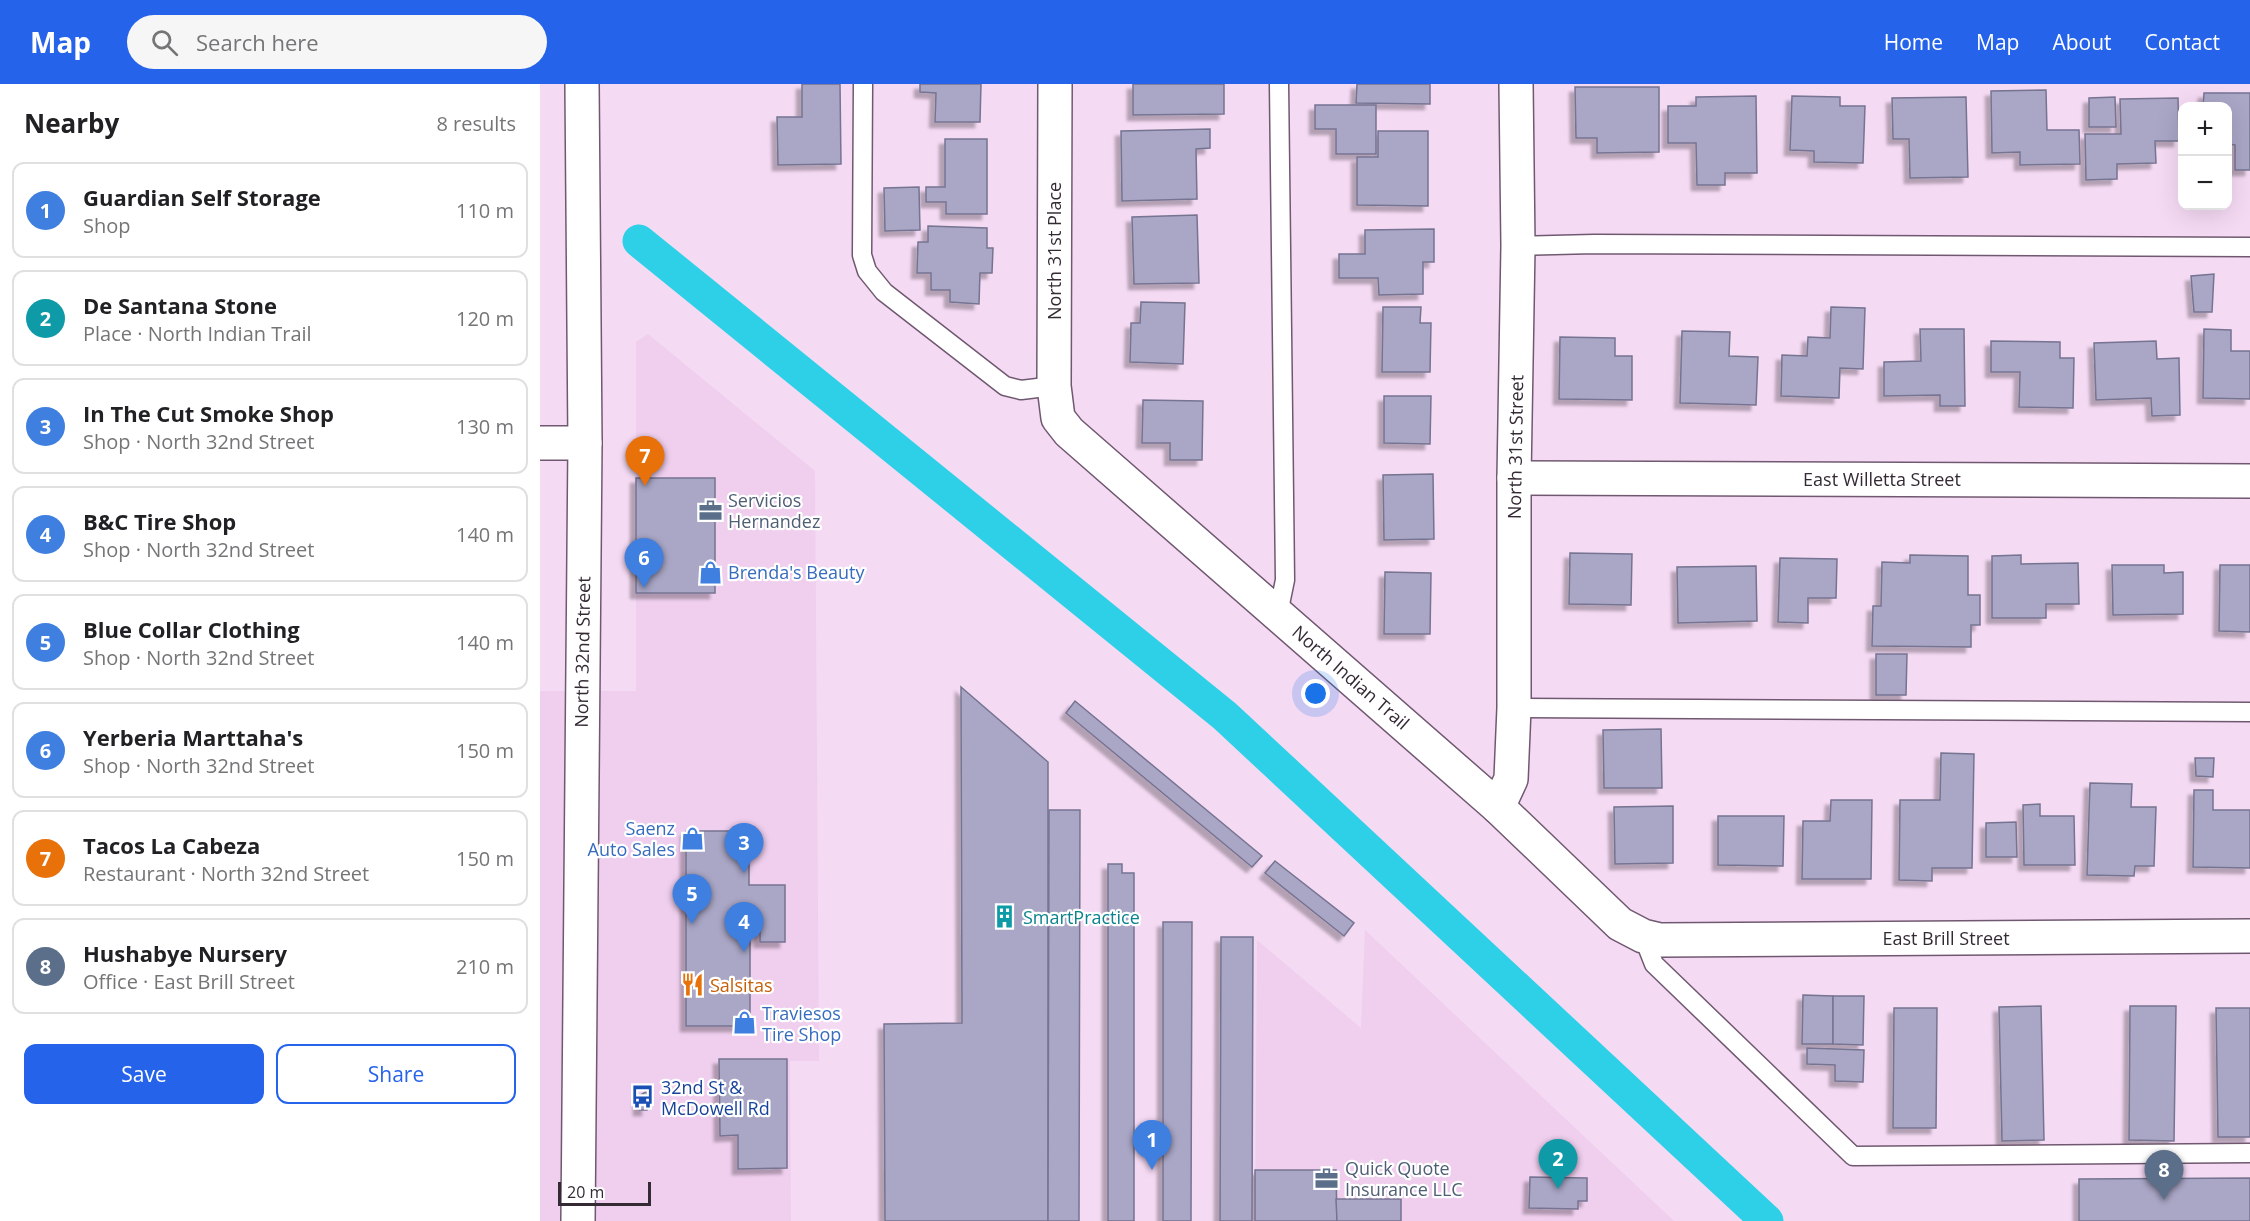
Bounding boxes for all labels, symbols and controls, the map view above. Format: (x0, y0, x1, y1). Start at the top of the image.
search box (127, 15, 547, 69)
text: Map (30, 23, 91, 61)
icon: search (148, 26, 181, 59)
text: Search here (196, 27, 319, 57)
text: Home (1884, 28, 1943, 56)
text: Map (1976, 28, 2019, 56)
text: About (2052, 28, 2112, 56)
text: Contact (2145, 28, 2220, 56)
map controls (2178, 102, 2232, 210)
button: + (2178, 102, 2232, 156)
text: Nearby (24, 105, 119, 141)
text: 8 results (436, 110, 516, 137)
button: − (2178, 156, 2232, 210)
text: Guardian Self Storage (83, 182, 321, 212)
street label: North 31st Place (1042, 182, 1066, 320)
text: 1 (40, 197, 51, 224)
text: 110 m (456, 197, 514, 224)
text: Shop (83, 212, 131, 239)
text: De Santana Stone (83, 290, 277, 320)
text: 2 (40, 305, 51, 332)
text: 120 m (456, 305, 514, 332)
text: Place · North Indian Trail (83, 320, 312, 347)
street label: North 31st Street (1502, 375, 1528, 519)
text: In The Cut Smoke Shop (83, 398, 334, 428)
text: 3 (40, 413, 51, 440)
text: 130 m (456, 413, 514, 440)
text: Shop · North 32nd Street (83, 428, 314, 455)
pin: 7 (626, 436, 664, 486)
street label: East Willetta Street (1803, 467, 1961, 491)
place label: Servicios Hernandez (728, 488, 820, 533)
office icon: Servicios Hernandez (697, 497, 723, 523)
text: B&C Tire Shop (83, 506, 236, 536)
text: 4 (40, 521, 51, 548)
text: 140 m (456, 521, 514, 548)
text: Shop · North 32nd Street (83, 536, 314, 563)
pin: 6 (624, 538, 664, 588)
shop icon: Brenda's Beauty (697, 559, 723, 585)
place label: Brenda's Beauty (728, 560, 866, 584)
street label: North 32nd Street (569, 576, 595, 728)
text: Blue Collar Clothing (83, 614, 300, 644)
street label: North Indian Trail (1287, 620, 1415, 734)
text: 5 (40, 629, 51, 656)
text: 140 m (456, 629, 514, 656)
text: Shop · North 32nd Street (83, 644, 314, 671)
your location (1301, 679, 1330, 708)
text: Yerberia Marttaha's (83, 722, 303, 752)
text: 6 (40, 737, 51, 764)
text: 150 m (456, 737, 514, 764)
text: Shop · North 32nd Street (83, 752, 314, 779)
place label: Saenz Auto Sales (588, 816, 675, 861)
pin: 3 (724, 824, 764, 873)
shop icon: Saenz Auto Sales (680, 825, 706, 851)
text: Tacos La Cabeza (83, 830, 260, 860)
text: 7 (40, 845, 51, 872)
text: 150 m (456, 845, 514, 872)
text: Restaurant · North 32nd Street (83, 860, 369, 887)
pin: 5 (672, 874, 712, 924)
pin: 4 (724, 902, 764, 952)
building icon: SmartPractice (992, 904, 1018, 930)
place label: SmartPractice (1023, 905, 1140, 929)
street label: East Brill Street (1882, 926, 2010, 950)
text: Hushabye Nursery (83, 938, 287, 968)
text: 8 (40, 953, 51, 980)
text: 210 m (456, 953, 514, 980)
text: Office · East Brill Street (83, 968, 295, 995)
restaurant icon: Salsitas (679, 972, 705, 998)
place label: Salsitas (710, 973, 773, 997)
place label: Traviesos Tire Shop (762, 1001, 841, 1046)
shop icon: Traviesos Tire Shop (731, 1010, 757, 1036)
button: Save (24, 1044, 264, 1104)
button: Share (276, 1044, 516, 1104)
place label: 32nd St & McDowell Rd (661, 1075, 770, 1120)
bus stop icon: 32nd St & McDowell Rd (630, 1084, 656, 1110)
pin: 1 (1132, 1120, 1172, 1170)
pin: 2 (1538, 1140, 1578, 1189)
pin: 8 (2144, 1150, 2184, 1200)
place label: Quick Quote Insurance LLC (1345, 1156, 1463, 1201)
office icon: Quick Quote Insurance LLC (1314, 1165, 1340, 1191)
scale bar (558, 1179, 651, 1206)
text: 20 m (567, 1181, 604, 1203)

